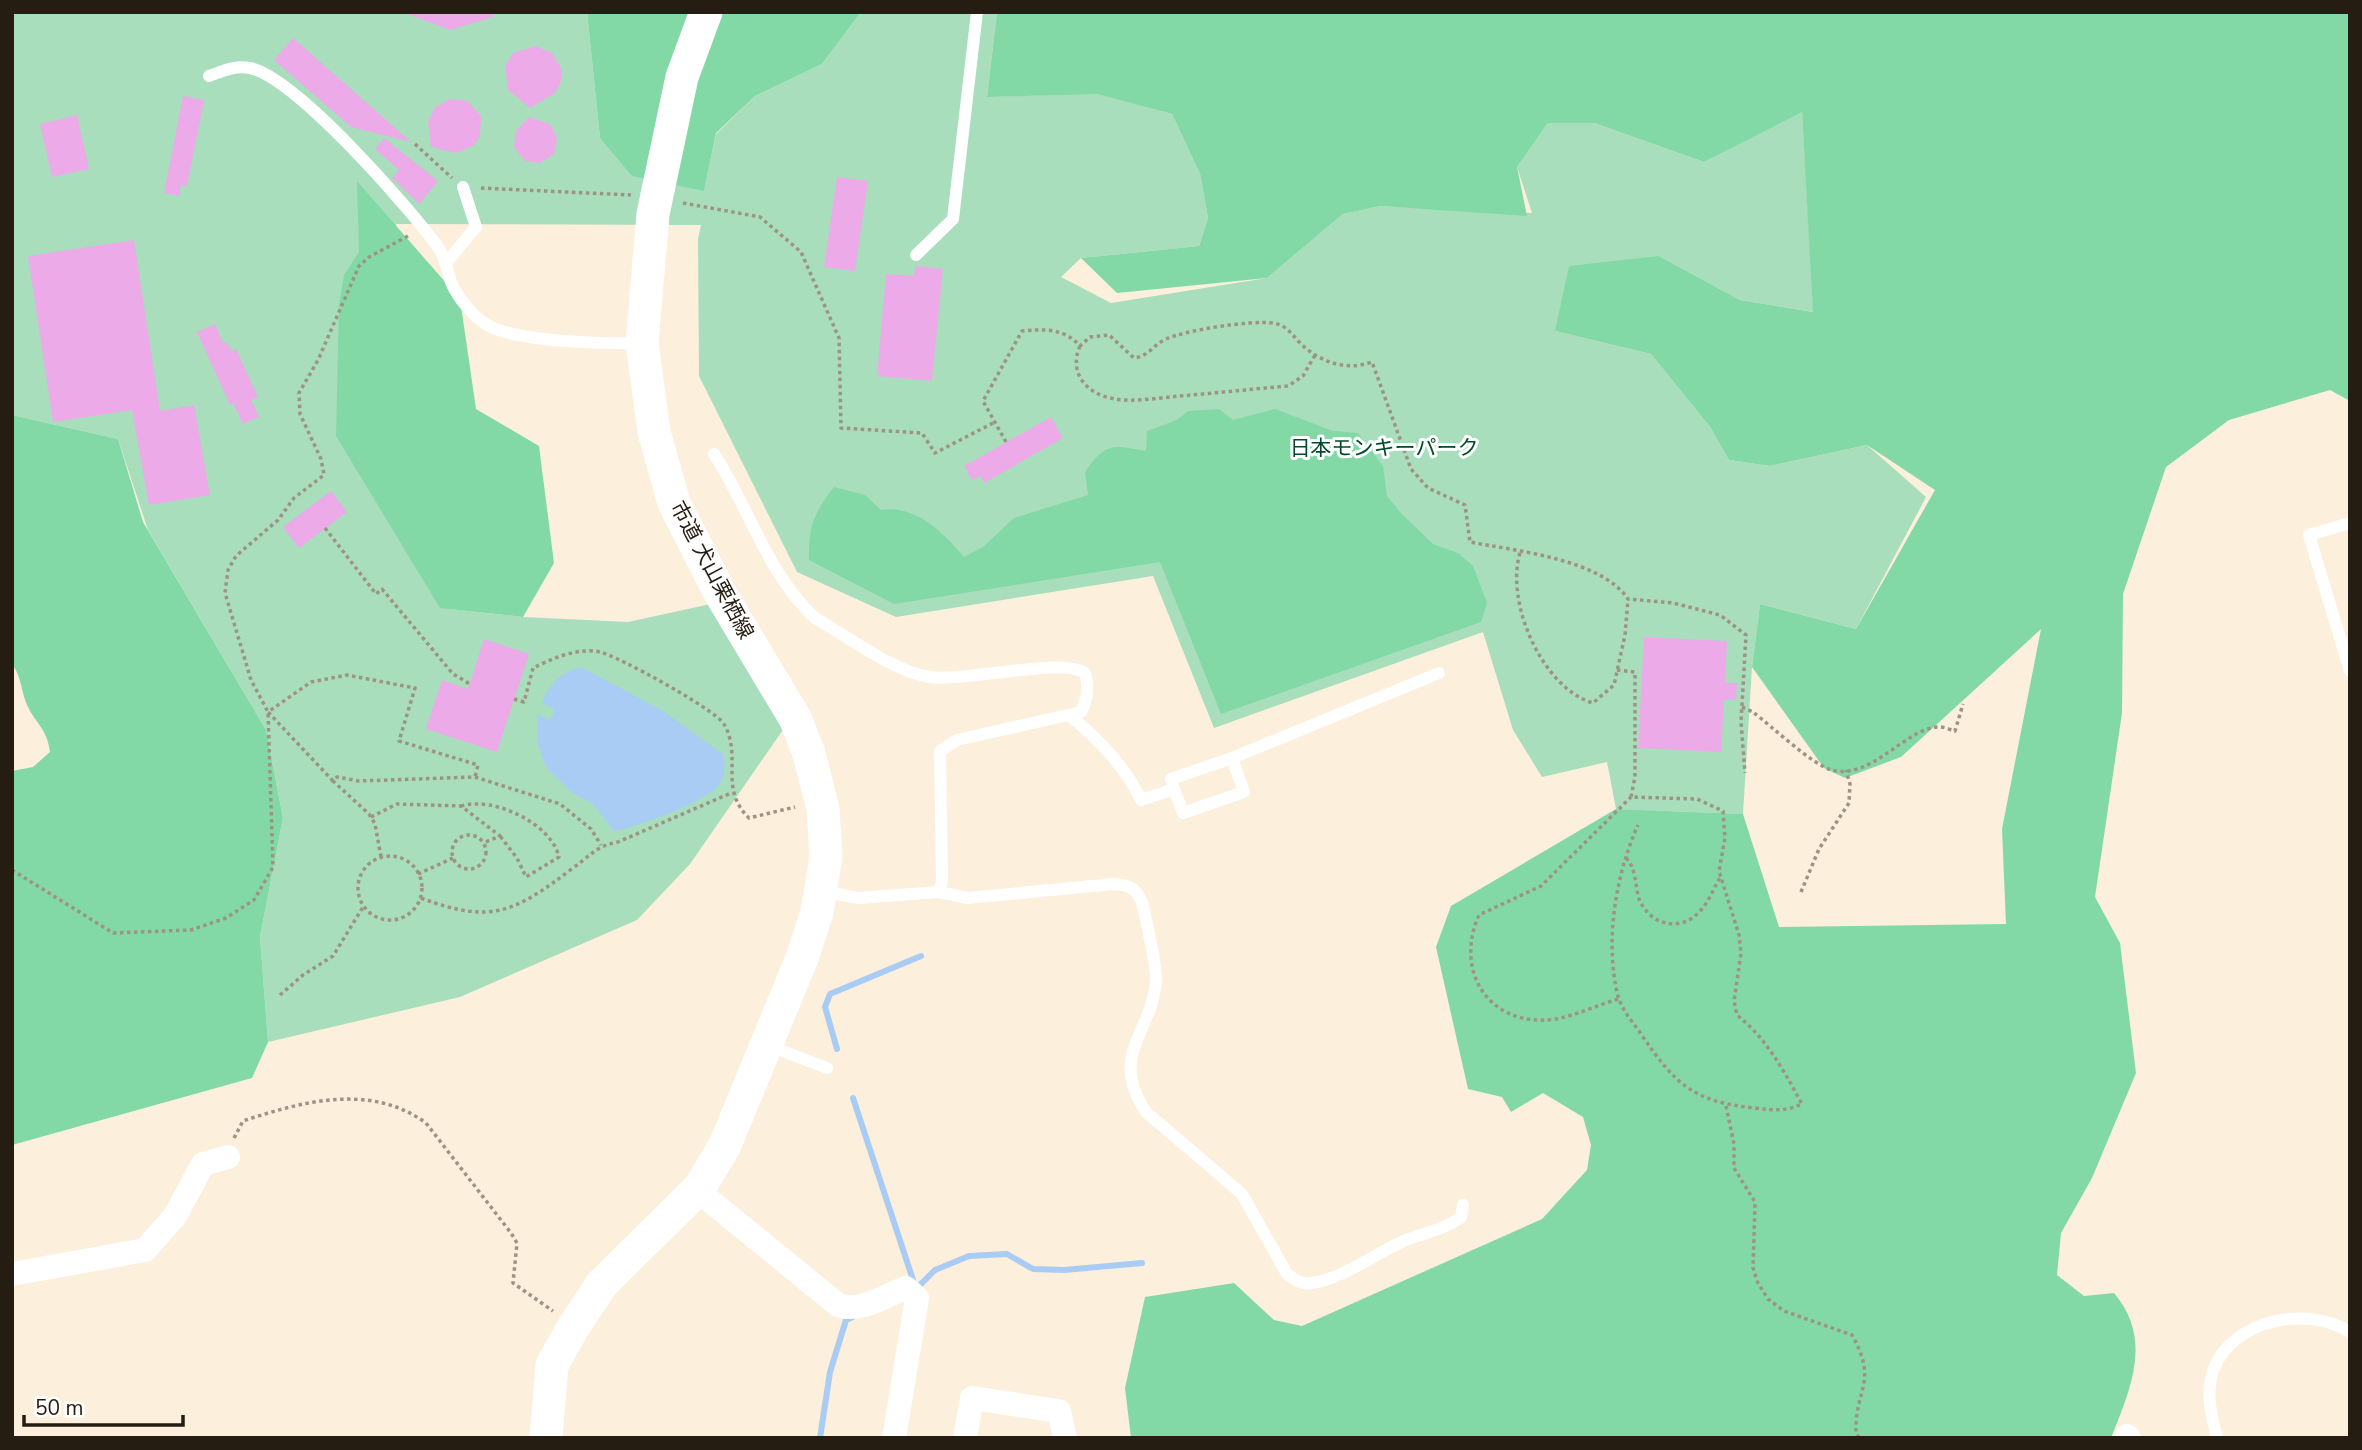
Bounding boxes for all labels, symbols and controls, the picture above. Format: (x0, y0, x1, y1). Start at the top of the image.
park label: 日本モンキーパーク (1290, 434, 1478, 462)
street label: 市道 犬山栗栖線 (664, 496, 760, 644)
scale bar (24, 1384, 184, 1428)
text: 50 m (35, 1394, 84, 1422)

